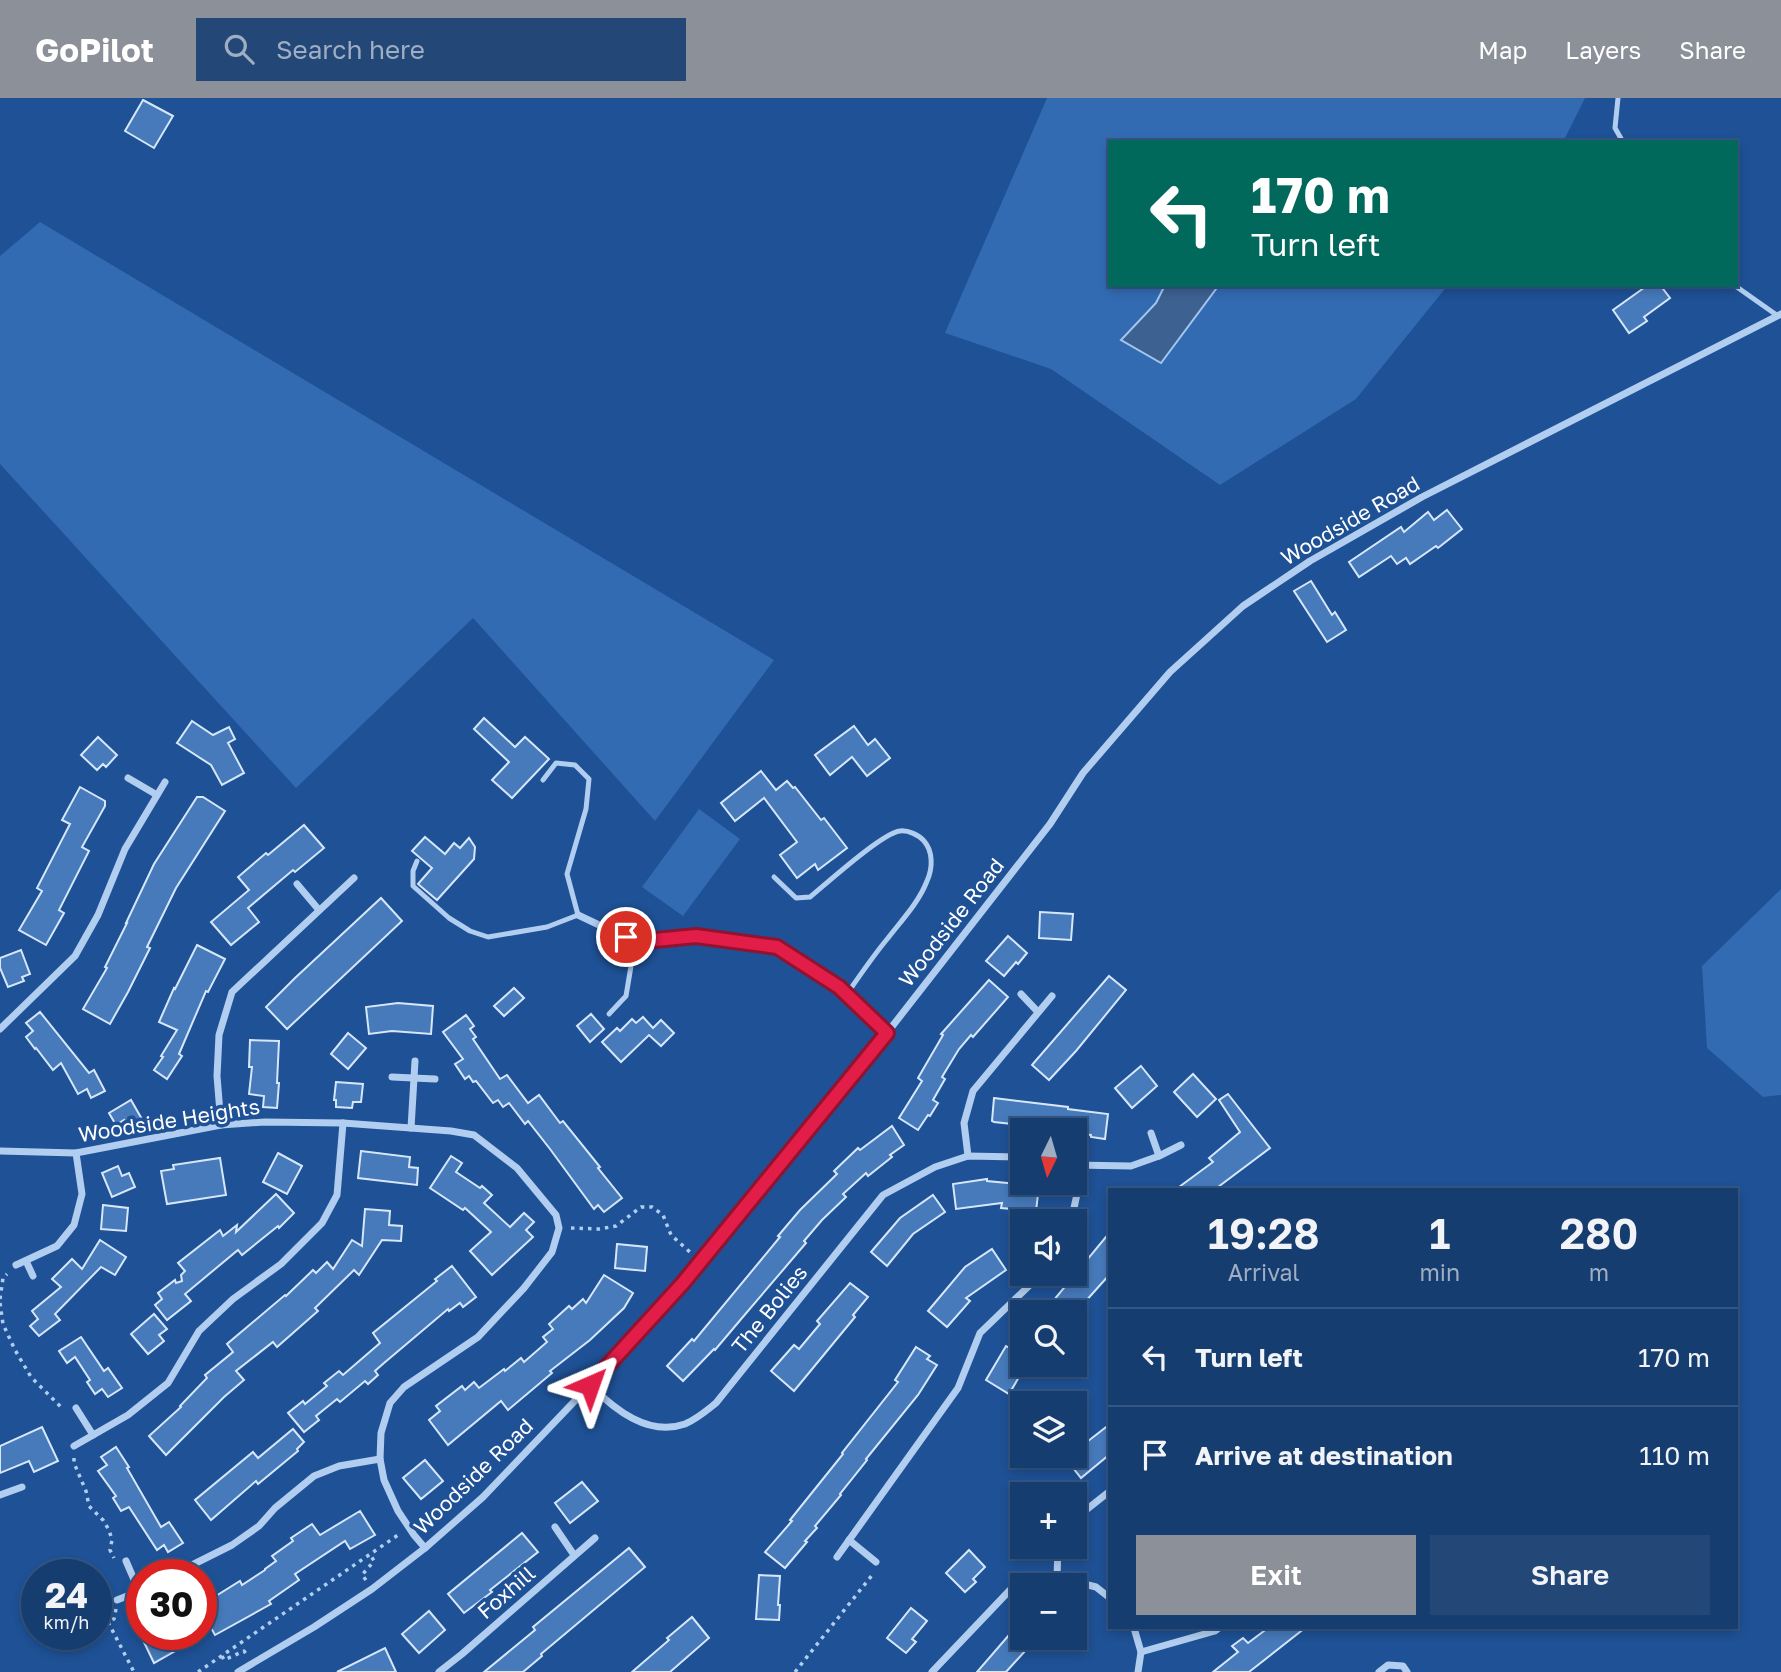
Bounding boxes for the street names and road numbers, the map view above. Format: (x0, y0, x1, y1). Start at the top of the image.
street label: Woodside Road (1276, 470, 1424, 570)
street label: Woodside Road (893, 853, 1009, 991)
street label: Woodside Heights (76, 1093, 262, 1147)
street label: The Bolies (726, 1260, 812, 1358)
street label: Woodside Road (408, 1412, 538, 1540)
street label: Foxhill (472, 1560, 540, 1624)

